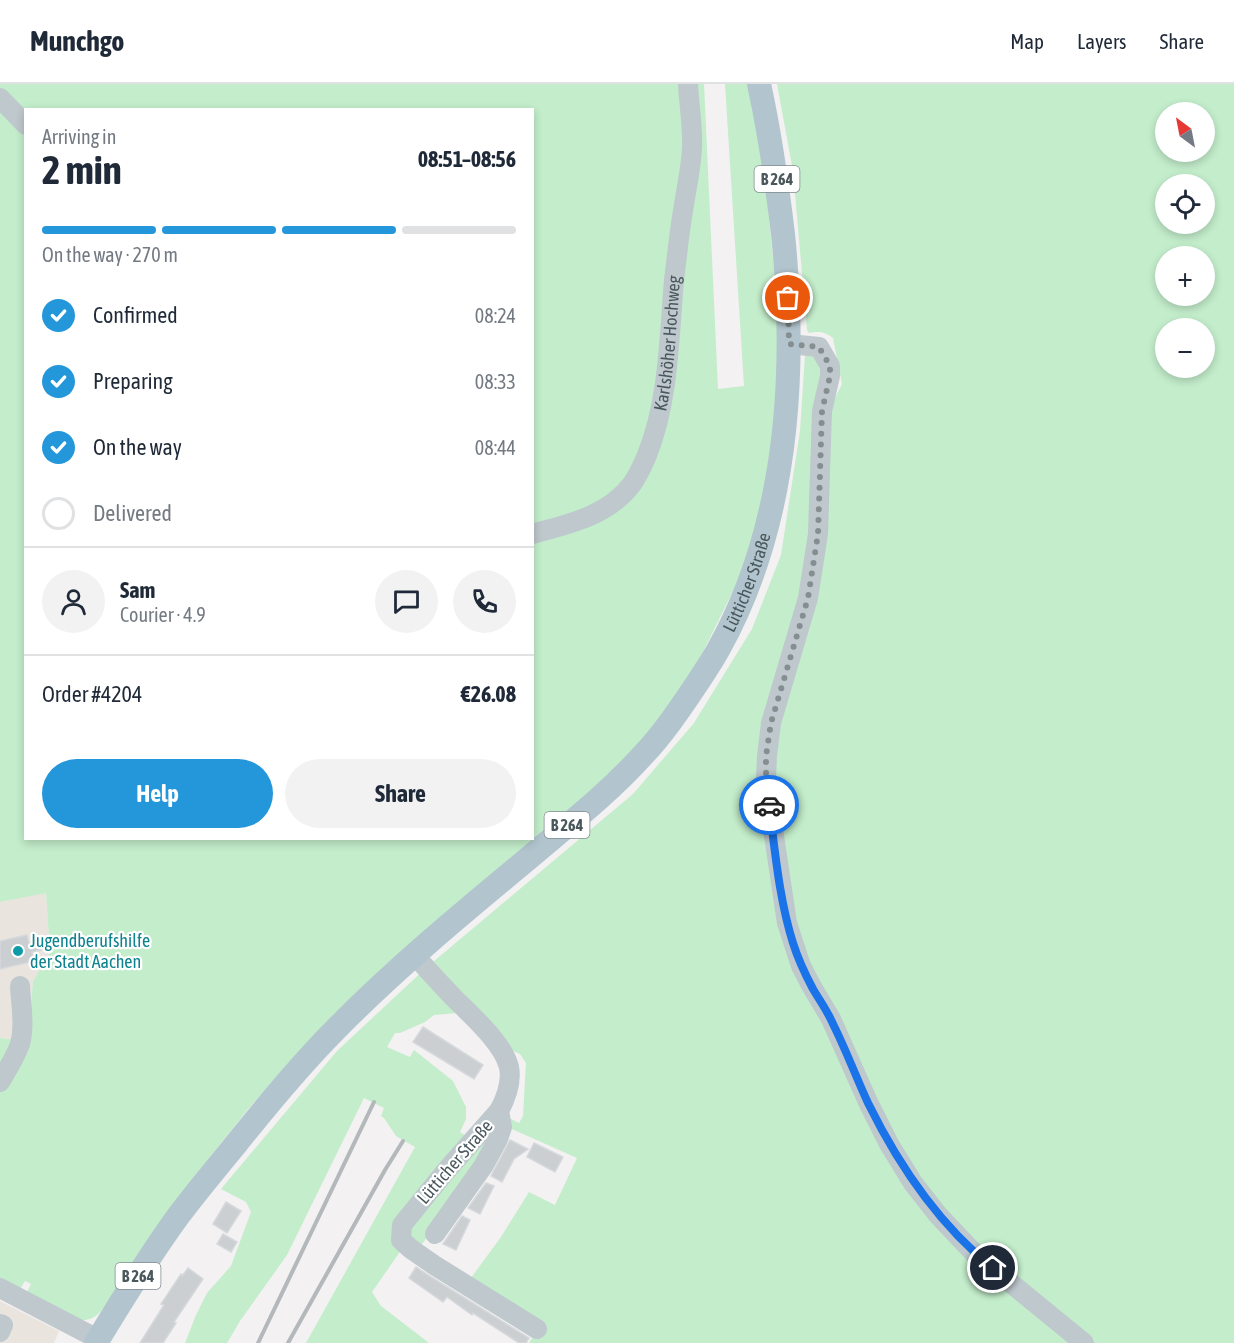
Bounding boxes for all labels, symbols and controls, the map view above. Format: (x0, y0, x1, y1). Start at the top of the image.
text: Munchgo (30, 25, 124, 57)
text: Map (1010, 29, 1044, 53)
text: Layers (1077, 29, 1127, 53)
text: Share (1160, 29, 1204, 53)
north arrow (1155, 102, 1215, 162)
map controls (1155, 102, 1215, 378)
text: Arriving in (42, 125, 116, 148)
text: 08:51–08:56 (418, 146, 516, 172)
text: 2 min (42, 148, 122, 192)
road number: B 264 (754, 166, 800, 192)
button: locate (1155, 174, 1215, 234)
text: On the way · 270 m (42, 243, 178, 266)
button: + (1155, 246, 1215, 306)
pin (762, 272, 813, 323)
street label: Karlshöher Hochweg (649, 274, 685, 413)
icon: bag (771, 281, 804, 314)
icon: check (42, 299, 75, 332)
text: Confirmed (93, 302, 178, 328)
text: 08:24 (475, 304, 516, 327)
button: − (1155, 318, 1215, 378)
icon: check (42, 365, 75, 398)
text: Preparing (93, 368, 173, 394)
text: 08:33 (475, 370, 516, 393)
icon: check (42, 431, 75, 464)
text: On the way (93, 434, 182, 460)
text: 08:44 (475, 436, 516, 459)
text: Delivered (93, 500, 172, 526)
street label: Lütticher Straße (718, 530, 775, 635)
button: person (42, 570, 105, 633)
button: chat (375, 570, 438, 633)
button: phone (453, 570, 516, 633)
text: Sam (120, 577, 155, 603)
text: Courier · 4.9 (120, 603, 206, 626)
text: Order #4204 (42, 681, 142, 707)
text: €26.08 (461, 681, 516, 707)
button: Help (42, 759, 273, 828)
button: Share (285, 759, 516, 828)
courier (739, 775, 799, 835)
icon: car (753, 789, 786, 822)
road number: B 264 (544, 812, 590, 838)
place label: Jugendberufshilfe der Stadt Aachen (30, 930, 150, 972)
marker: Jugendberufshilfe der Stadt Aachen (11, 944, 25, 958)
street label: Lütticher Straße (413, 1115, 497, 1208)
pin (967, 1242, 1018, 1293)
icon: home (976, 1251, 1009, 1284)
road number: B 264 (116, 1263, 160, 1289)

